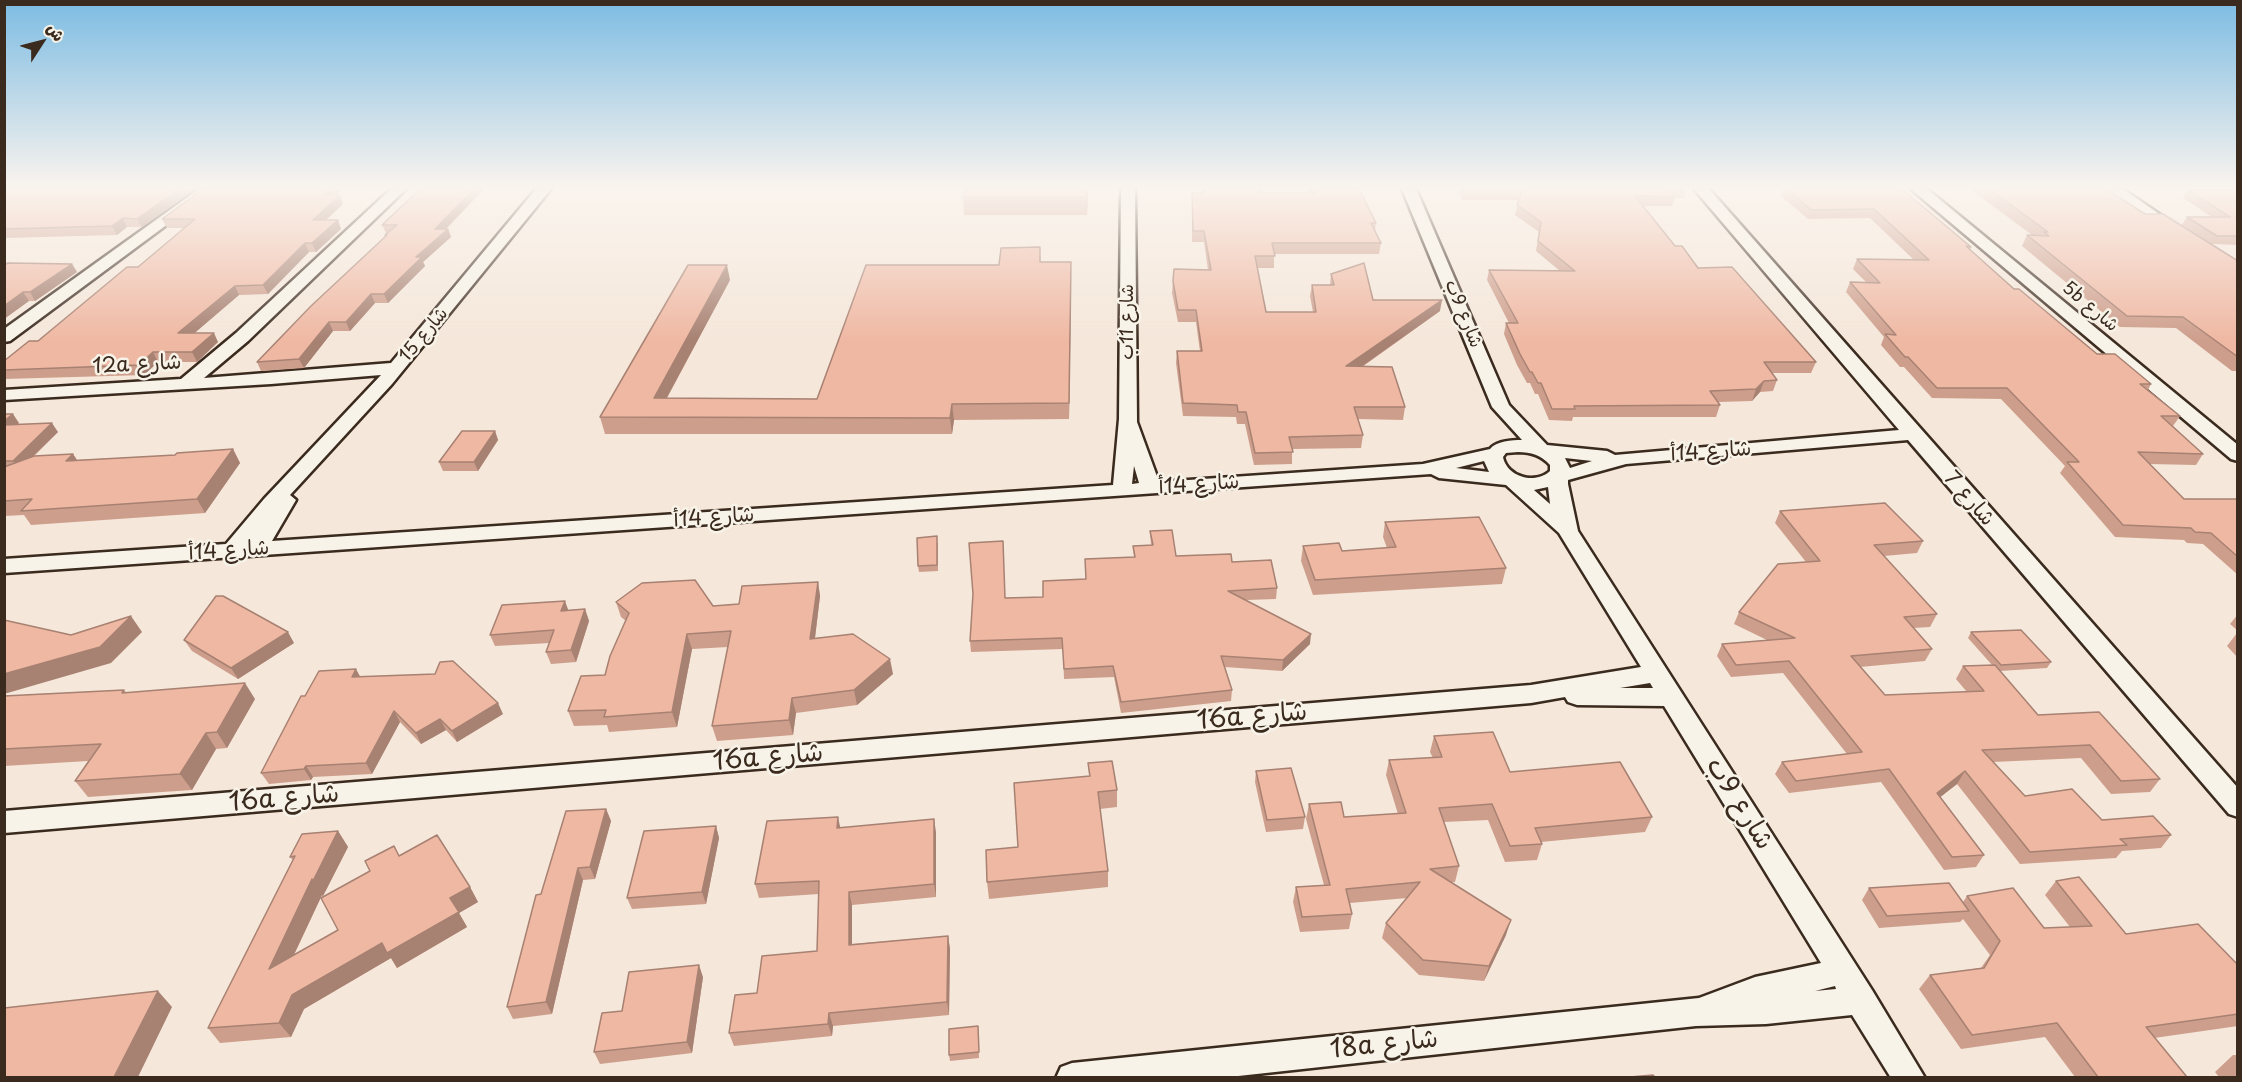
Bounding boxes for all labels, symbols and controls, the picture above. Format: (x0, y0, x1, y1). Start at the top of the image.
north arrow (12, 12, 72, 72)
text: ش (42, 17, 71, 46)
street label: شارع 9ب (1440, 277, 1486, 351)
street label: 5b شارع (2057, 277, 2123, 337)
street label: شارع 11ب (1117, 284, 1139, 360)
street label: شارع 15 (395, 303, 453, 367)
street label: 12a شارع (92, 350, 182, 380)
street label: شارع 14أ (1670, 437, 1752, 467)
street label: شارع 7 (1938, 467, 2000, 531)
street label: شارع 14أ (1158, 470, 1240, 500)
street label: شارع 14أ (673, 503, 755, 533)
street label: شارع 14أ (188, 536, 270, 566)
street label: 16a شارع (1195, 697, 1309, 737)
street label: 16a شارع (711, 738, 825, 778)
street label: شارع 9ب (1699, 752, 1779, 856)
street label: 16a شارع (227, 779, 341, 819)
street label: 18a شارع (1328, 1024, 1440, 1066)

